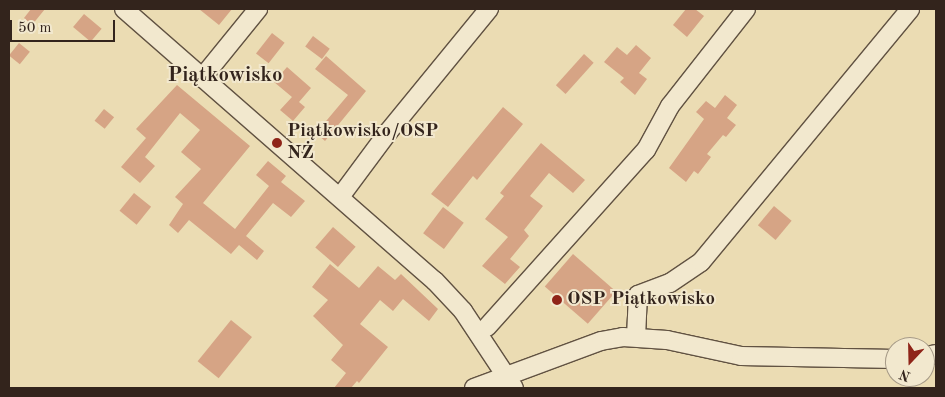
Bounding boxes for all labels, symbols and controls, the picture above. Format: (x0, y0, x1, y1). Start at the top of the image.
scale bar (12, 10, 118, 42)
text: 50 m (18, 21, 52, 36)
district label: Piątkowisko (167, 63, 283, 89)
place label: Piątkowisko/OSP NŻ (287, 121, 438, 165)
marker: Piątkowisko/OSP NŻ (271, 137, 283, 149)
place label: OSP Piątkowisko (567, 289, 715, 311)
marker: OSP Piątkowisko (551, 294, 563, 306)
north arrow (885, 337, 935, 387)
text: N (897, 367, 912, 384)

